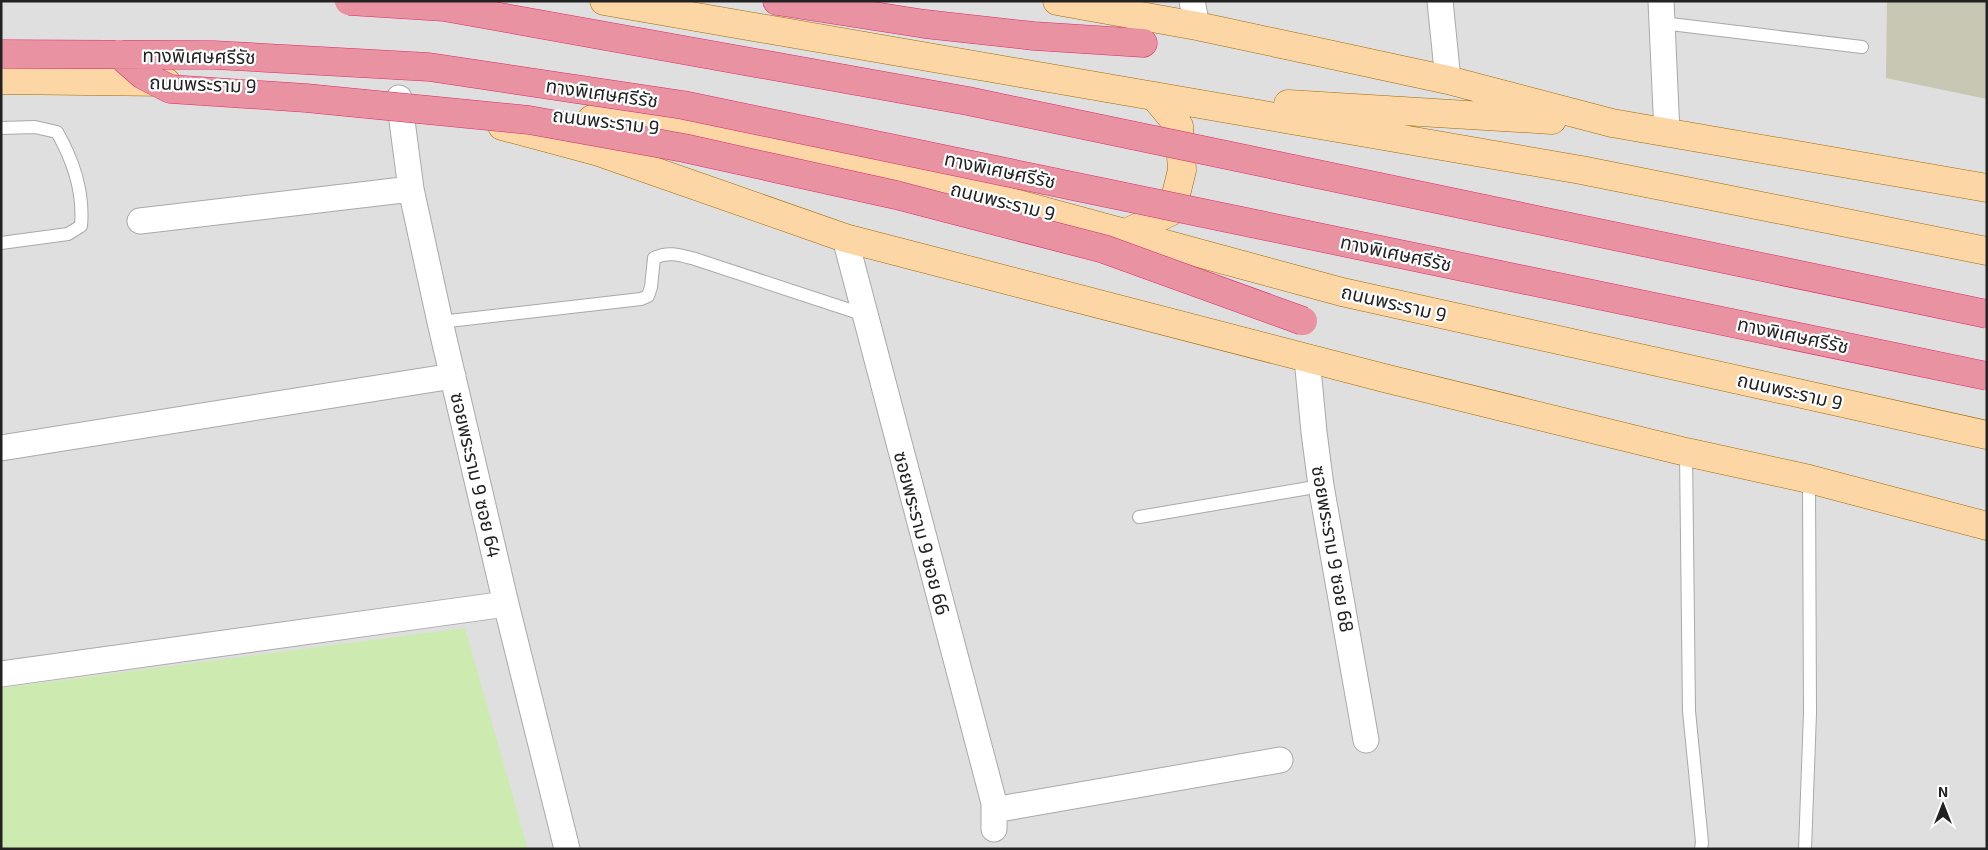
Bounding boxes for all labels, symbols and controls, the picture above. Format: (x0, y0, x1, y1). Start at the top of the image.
street label: ทางพิเศษศรีรัช (142, 43, 256, 68)
street label: ถนนพระราม 9 (149, 70, 257, 97)
street label: ทางพิเศษศรีรัช (544, 73, 660, 112)
street label: ถนนพระราม 9 (551, 103, 661, 138)
street label: ทางพิเศษศรีรัช (942, 147, 1058, 193)
street label: ถนนพระราม 9 (948, 176, 1058, 225)
street label: ทางพิเศษศรีรัช (1338, 230, 1454, 276)
street label: ถนนพระราม 9 (1339, 279, 1449, 326)
street label: ทางพิเศษศรีรัช (1735, 312, 1851, 358)
street label: ถนนพระราม 9 (1735, 367, 1845, 414)
street label: ซอยพระราม 9 ซอย 64 (446, 390, 507, 560)
street label: ซอยพระราม 9 ซอย 66 (890, 449, 955, 617)
street label: ซอยพระราม 9 ซอย 68 (1307, 464, 1359, 634)
north arrow (1918, 780, 1968, 830)
text: N (1938, 783, 1948, 800)

